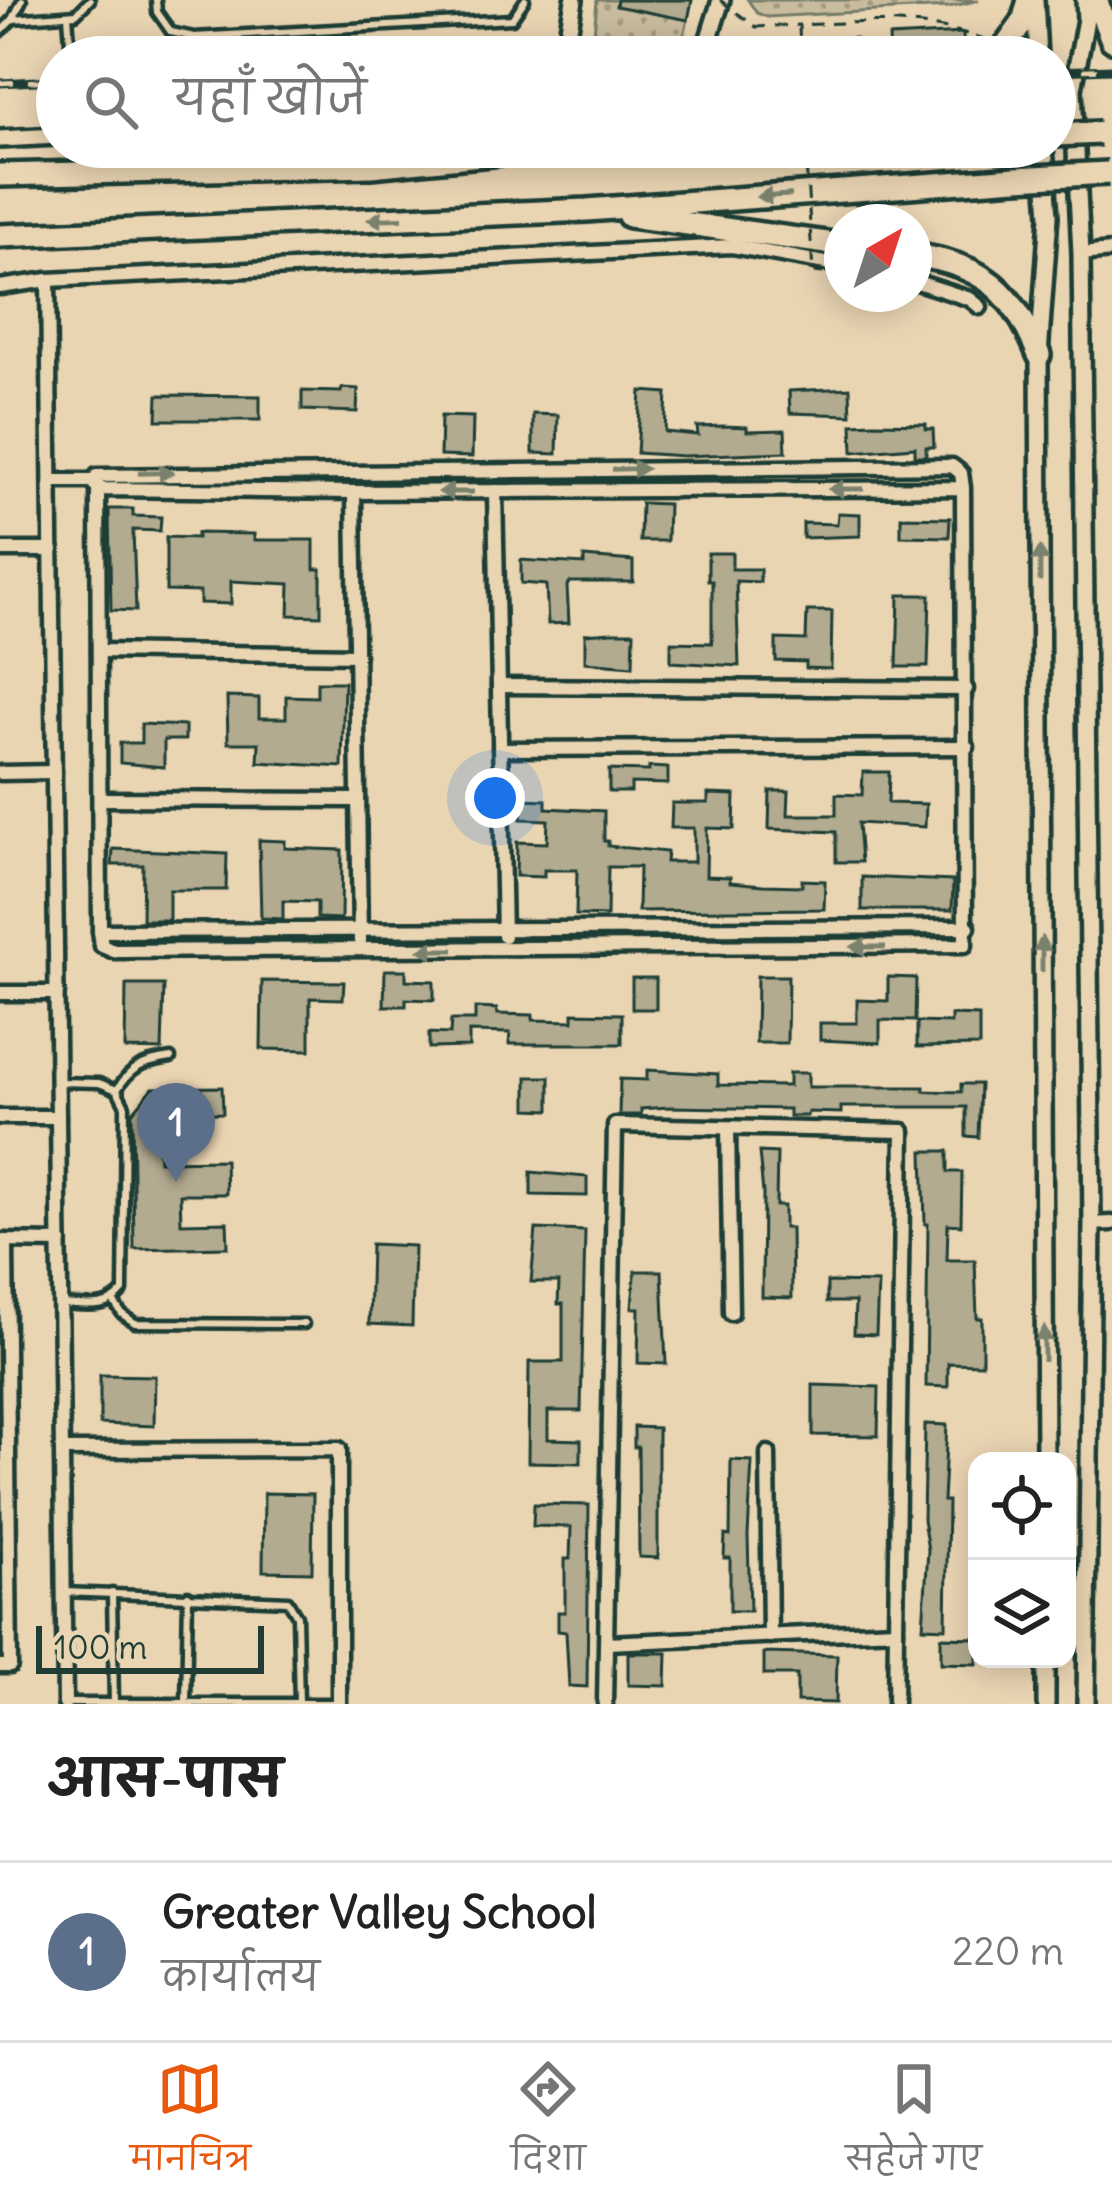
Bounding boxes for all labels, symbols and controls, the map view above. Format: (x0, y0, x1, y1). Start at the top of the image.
search box (36, 36, 1076, 168)
icon: search (78, 69, 144, 135)
text: यहाँ खोजें (174, 70, 367, 126)
one-way arrow (755, 187, 792, 206)
north arrow (824, 204, 932, 312)
one-way arrow (365, 210, 403, 229)
one-way arrow (612, 459, 650, 479)
one-way arrow (138, 463, 176, 483)
one-way arrow (826, 479, 864, 499)
one-way arrow (436, 482, 474, 502)
one-way arrow (1031, 544, 1050, 582)
your location (465, 768, 525, 828)
one-way arrow (1032, 934, 1052, 972)
one-way arrow (848, 937, 886, 957)
one-way arrow (416, 940, 454, 960)
pin: 1 (137, 1083, 215, 1182)
one-way arrow (1034, 1324, 1054, 1362)
map controls (968, 1452, 1076, 1668)
button: locate (968, 1452, 1076, 1560)
button: layers (968, 1560, 1076, 1668)
scale bar (36, 1620, 264, 1673)
text: 100 m (54, 1626, 147, 1668)
text: आस-पास (48, 1746, 282, 1810)
text: Greater Valley School (162, 1884, 597, 1940)
text: 1 (79, 1927, 95, 1976)
text: 220 m (952, 1927, 1064, 1976)
text: कार्यालय (162, 1952, 320, 2001)
tab: मानचित्र (130, 2056, 251, 2195)
tab: दिशा (511, 2056, 586, 2195)
tab: सहेजे गए (846, 2056, 982, 2195)

